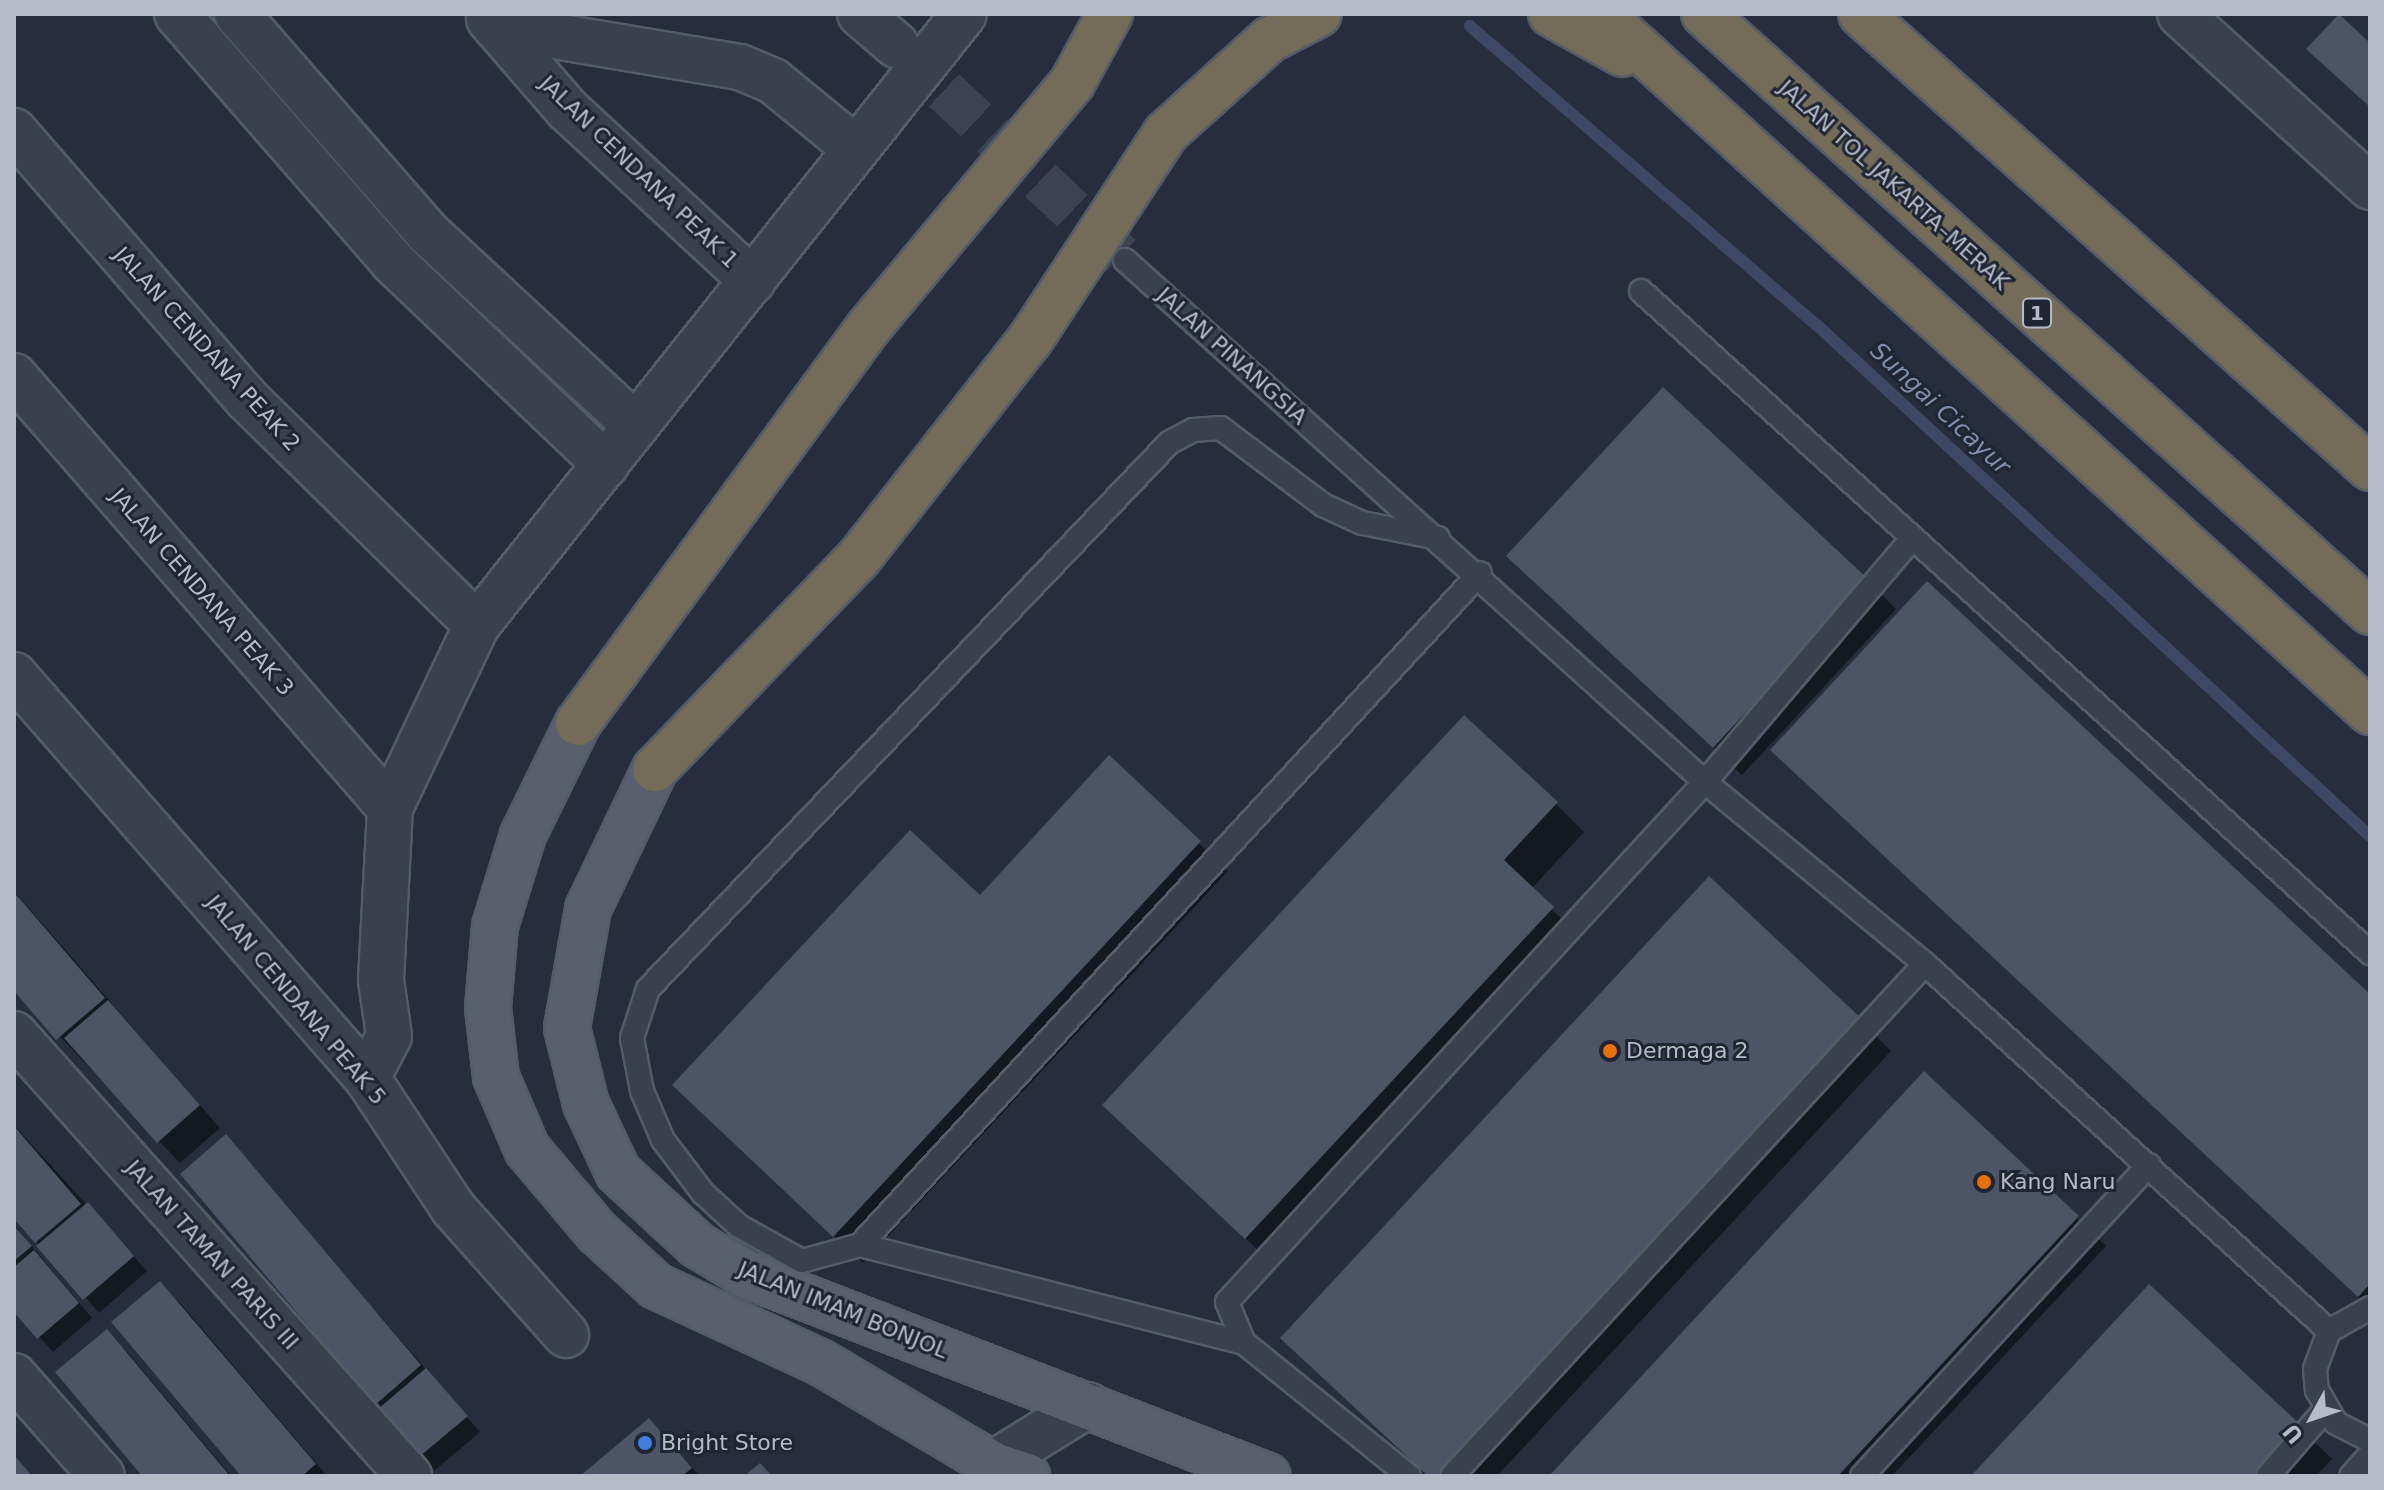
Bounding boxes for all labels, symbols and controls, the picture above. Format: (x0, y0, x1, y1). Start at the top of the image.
street label: JALAN CENDANA PEAK 1 (534, 70, 744, 274)
street label: JALAN TOL JAKARTA–MERAK (1773, 75, 2015, 295)
street label: JALAN CENDANA PEAK 2 (108, 241, 306, 457)
street label: JALAN PINANGSIA (1152, 282, 1312, 430)
road number: 1 (2021, 297, 2053, 329)
water label: Sungai Cicayur (1864, 337, 2016, 481)
street label: JALAN CENDANA PEAK 3 (105, 483, 299, 701)
street label: JALAN CENDANA PEAK 5 (200, 890, 392, 1110)
place label: Dermaga 2 (1626, 1038, 1748, 1064)
marker: Dermaga 2 (1601, 1042, 1619, 1060)
street label: JALAN TAMAN PARIS III (120, 1155, 304, 1355)
place label: Kang Naru (2000, 1169, 2115, 1195)
marker: Kang Naru (1975, 1173, 1993, 1191)
street label: JALAN IMAM BONJOL (734, 1256, 952, 1364)
north arrow (2272, 1378, 2352, 1458)
text: U (2278, 1419, 2309, 1449)
place label: Bright Store (661, 1430, 793, 1456)
marker: Bright Store (636, 1434, 654, 1452)

